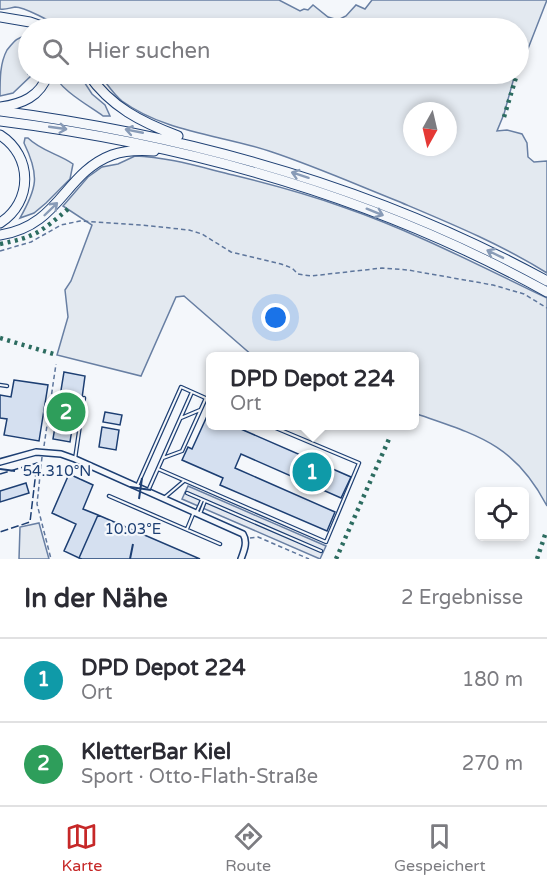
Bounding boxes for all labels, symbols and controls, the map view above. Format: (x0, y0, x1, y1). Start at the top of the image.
search box (18, 18, 529, 84)
icon: search (39, 35, 72, 68)
text: Hier suchen (87, 38, 210, 64)
north arrow (403, 102, 457, 156)
one-way arrow (48, 123, 67, 134)
one-way arrow (124, 125, 144, 136)
one-way arrow (291, 169, 310, 180)
one-way arrow (44, 202, 59, 216)
one-way arrow (365, 207, 383, 218)
one-way arrow (487, 248, 504, 260)
your location (261, 303, 290, 332)
popup (206, 352, 419, 430)
text: DPD Depot 224 (230, 366, 395, 392)
pin: 2 (46, 390, 86, 434)
text: Ort (230, 392, 261, 416)
pin: 1 (292, 450, 332, 494)
text: 54.310°N (23, 462, 91, 480)
map controls (475, 487, 529, 541)
button: locate (475, 487, 529, 541)
text: 10.03°E (105, 520, 161, 538)
text: In der Nähe (24, 583, 168, 614)
text: 2 Ergebnisse (401, 586, 523, 610)
text: DPD Depot 224 (81, 655, 246, 681)
text: 1 (37, 668, 50, 692)
text: 180 m (462, 668, 523, 692)
text: Ort (81, 681, 112, 705)
text: KletterBar Kiel (81, 739, 231, 765)
text: 2 (37, 752, 50, 776)
text: 270 m (462, 752, 523, 776)
text: Sport · Otto-Flath-Straße (81, 765, 318, 789)
tab: Karte (61, 820, 102, 876)
tab: Route (225, 820, 271, 876)
tab: Gespeichert (394, 820, 486, 876)

